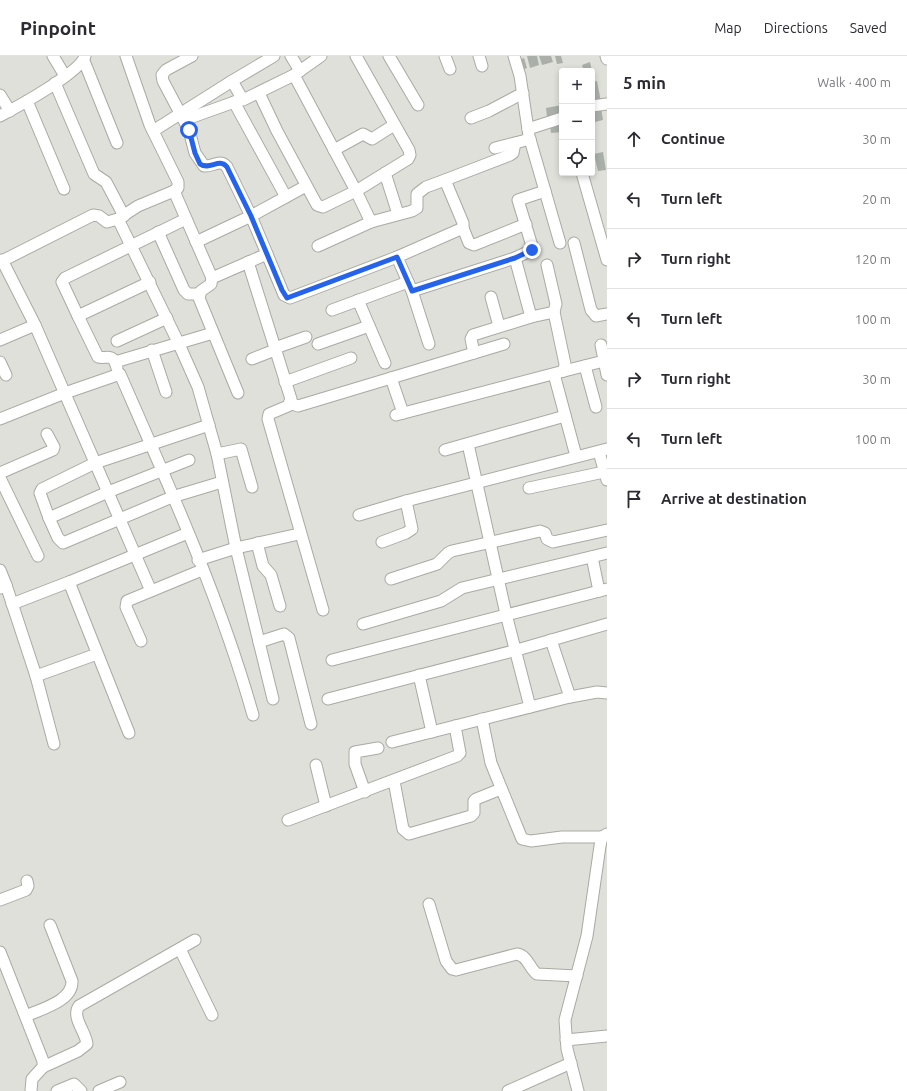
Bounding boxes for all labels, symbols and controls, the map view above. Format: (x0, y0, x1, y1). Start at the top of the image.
text: Pinpoint (20, 17, 96, 39)
text: Map (714, 20, 742, 36)
text: Directions (764, 20, 828, 36)
text: Saved (850, 20, 887, 36)
map controls (559, 68, 595, 176)
button: + (559, 68, 595, 104)
text: 5 min (623, 73, 666, 92)
text: Walk · 400 m (817, 75, 891, 89)
button: − (559, 104, 595, 140)
route start (180, 121, 198, 139)
icon: ahead (623, 128, 645, 150)
text: Continue (661, 130, 725, 147)
text: 30 m (862, 132, 891, 146)
button: locate (559, 140, 595, 176)
icon: left (623, 188, 645, 210)
text: Turn left (661, 190, 722, 207)
text: 20 m (862, 192, 891, 206)
route end (523, 241, 541, 259)
icon: right (623, 248, 645, 270)
text: Turn right (661, 250, 731, 267)
text: 120 m (855, 252, 891, 266)
icon: left (623, 308, 645, 330)
text: Turn left (661, 310, 722, 327)
text: 100 m (855, 312, 891, 326)
icon: right (623, 368, 645, 390)
text: Turn right (661, 370, 731, 387)
text: 30 m (862, 372, 891, 386)
icon: left (623, 428, 645, 450)
text: Turn left (661, 430, 722, 447)
text: 100 m (855, 432, 891, 446)
icon: arrive (623, 488, 645, 510)
text: Arrive at destination (661, 490, 807, 507)

